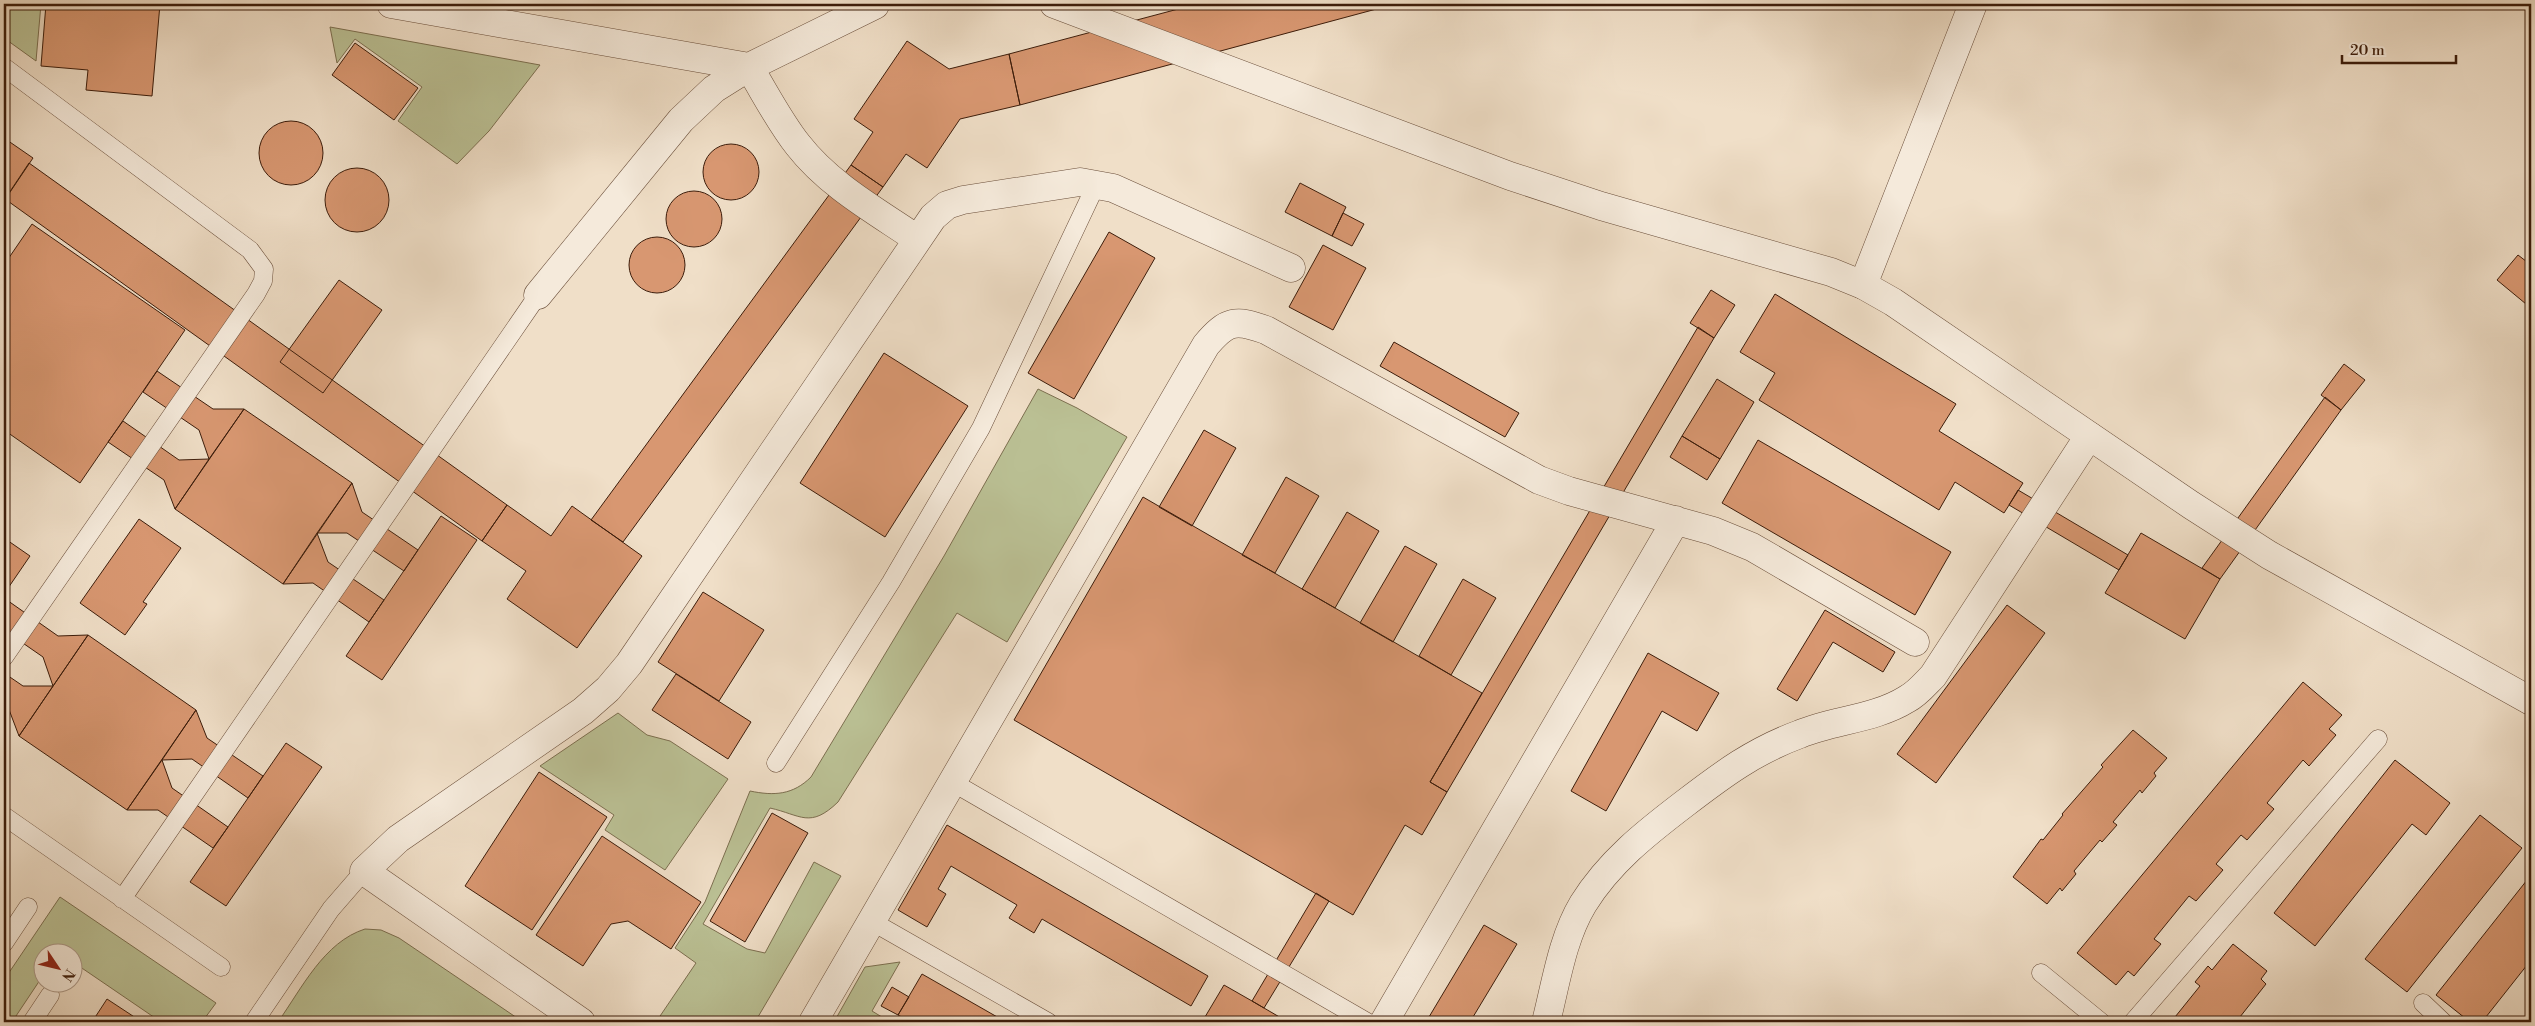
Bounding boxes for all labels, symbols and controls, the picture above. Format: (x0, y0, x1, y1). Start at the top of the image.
scale bar (2342, 32, 2456, 64)
text: 20 m (2350, 41, 2385, 60)
north arrow (32, 944, 82, 994)
text: N (57, 965, 78, 985)

